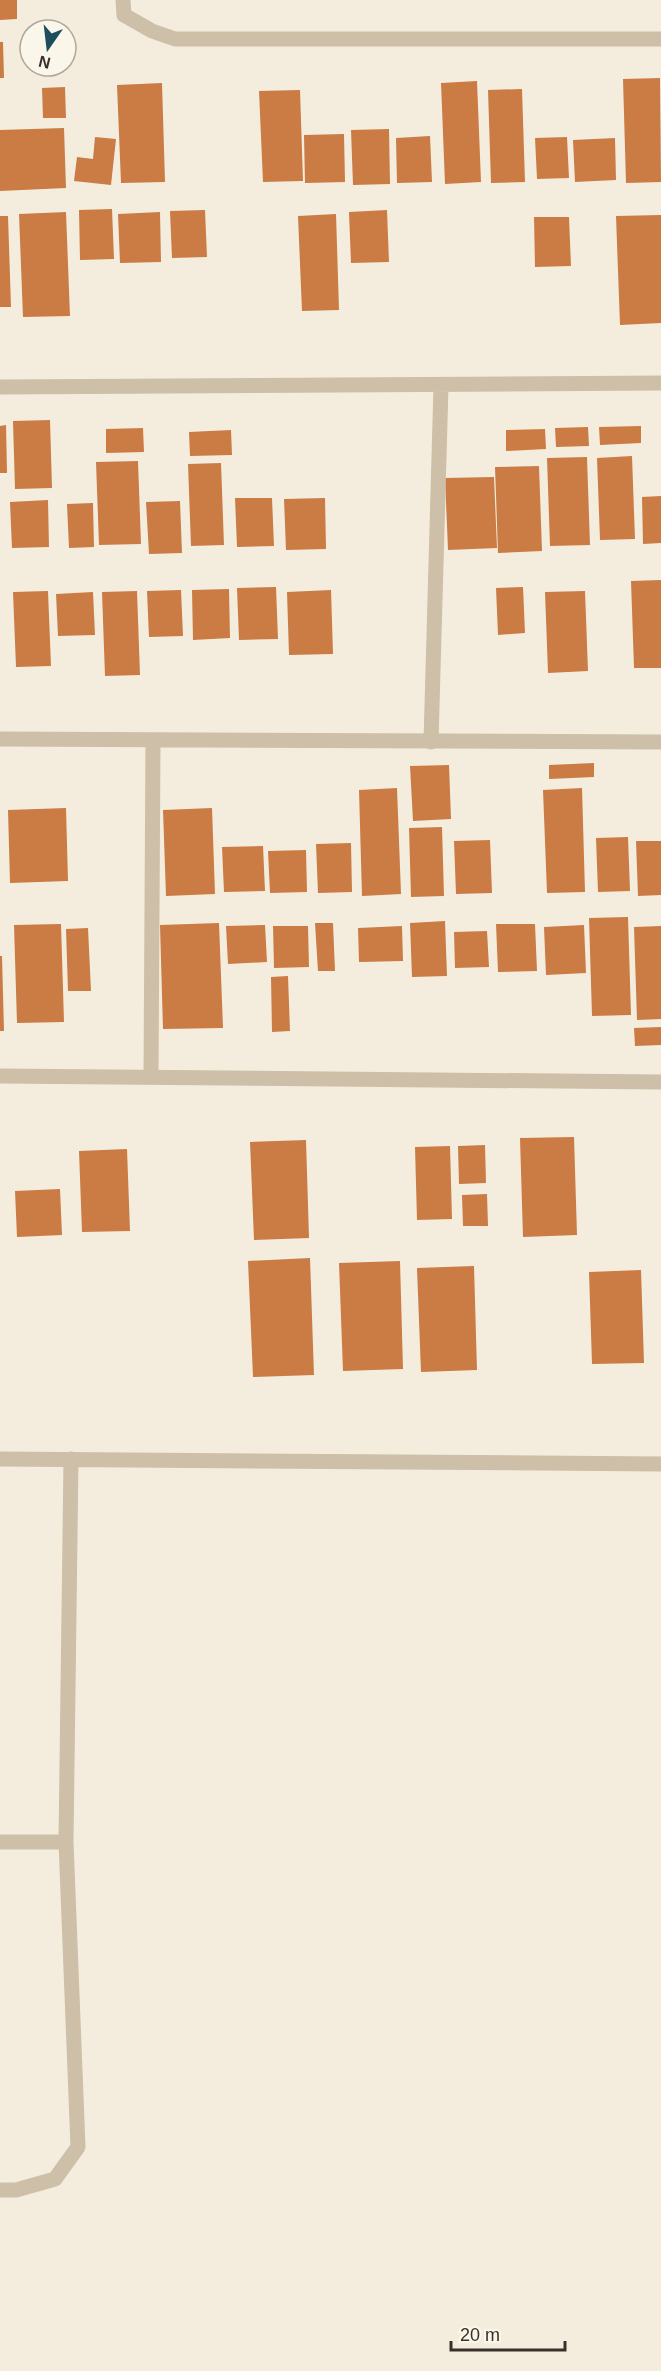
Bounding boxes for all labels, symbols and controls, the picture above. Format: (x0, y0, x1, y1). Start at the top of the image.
north arrow (18, 18, 78, 78)
text: N (37, 52, 52, 72)
scale bar (451, 2314, 565, 2352)
text: 20 m (460, 2325, 500, 2345)

